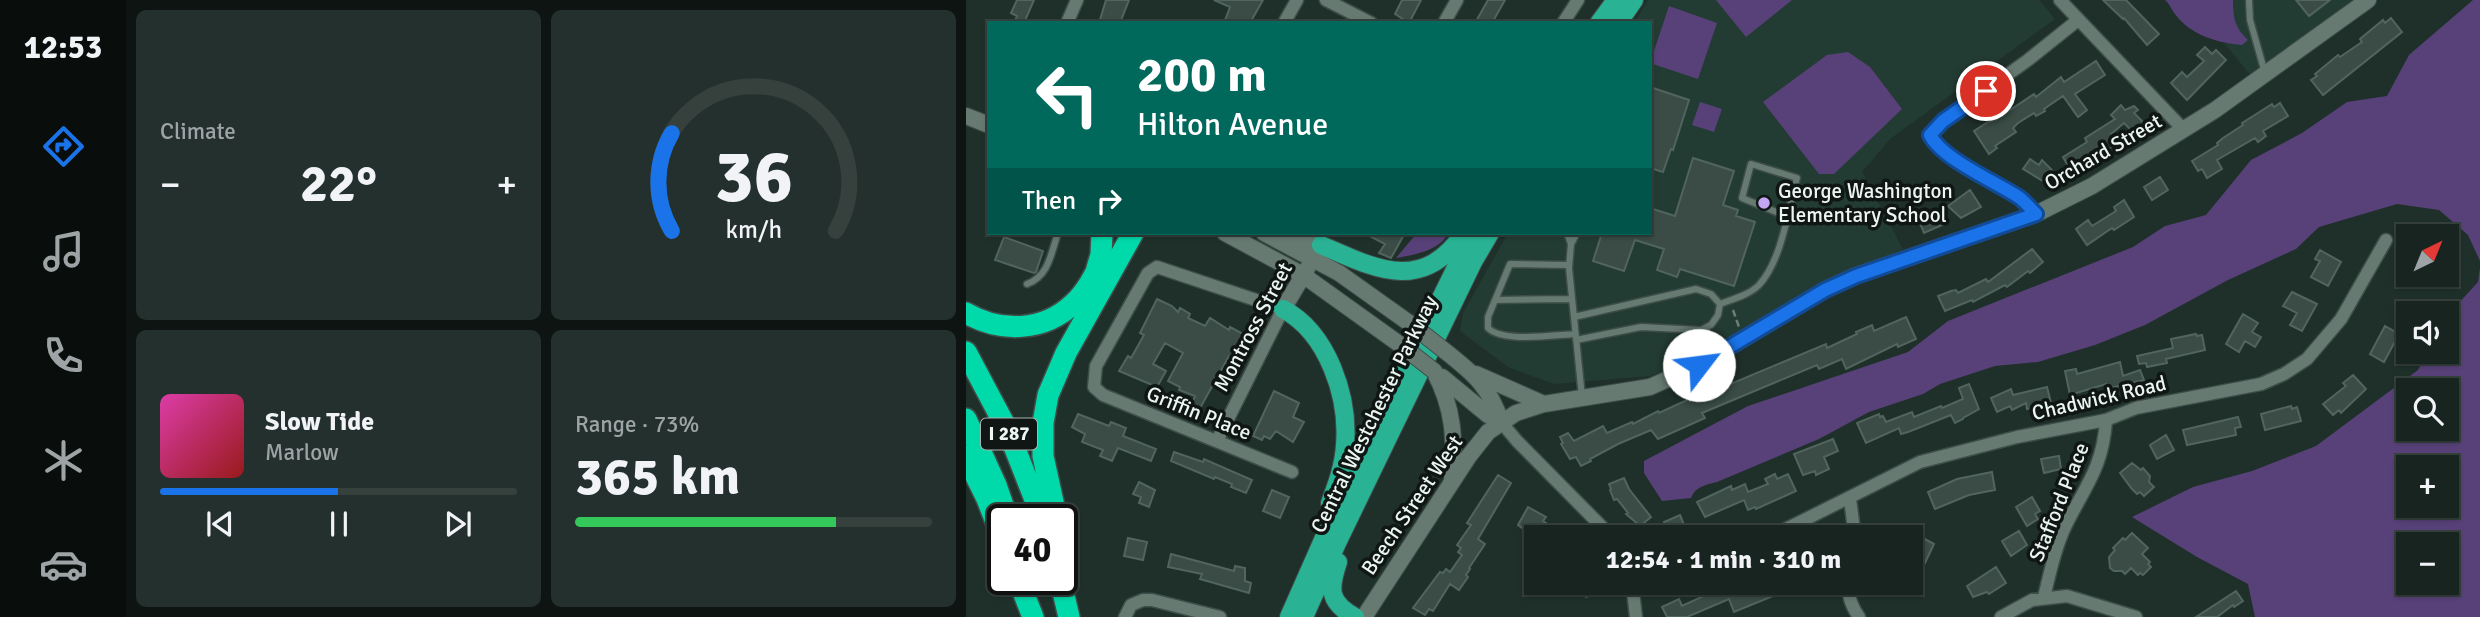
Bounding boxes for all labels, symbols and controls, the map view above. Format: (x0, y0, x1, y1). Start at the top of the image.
text: 12:53 (24, 28, 102, 67)
text: 200 m (1137, 45, 1267, 105)
icon: left (1022, 49, 1113, 140)
pin (1956, 61, 2016, 121)
icon: arrive (1967, 72, 2005, 110)
text: Hilton Avenue (1137, 105, 1328, 144)
street label: Orchard Street (2040, 108, 2166, 196)
text: Climate (160, 117, 236, 146)
icon: directions (39, 122, 88, 171)
text: 36 (714, 133, 793, 222)
text: 22° (300, 152, 377, 216)
text: − (160, 161, 181, 208)
text: + (496, 161, 517, 208)
place label: George Washington Elementary School (1778, 178, 1953, 228)
icon: right (1090, 182, 1128, 220)
text: Then (1022, 185, 1076, 217)
marker: George Washington Elementary School (1756, 195, 1772, 211)
text: km/h (725, 214, 782, 245)
north arrow (2396, 224, 2459, 287)
map controls (2396, 224, 2459, 595)
icon: music (39, 227, 88, 276)
street label: Montross Street (1208, 258, 1298, 396)
street label: Central Westchester Parkway (1305, 291, 1443, 537)
button: sound (2396, 301, 2459, 364)
position arrow (1662, 328, 1736, 402)
icon: phone (39, 331, 88, 380)
street label: Chadwick Road (2029, 370, 2169, 426)
button: search (2396, 378, 2459, 441)
street label: Griffin Place (1143, 380, 1255, 446)
text: Slow Tide (265, 406, 374, 438)
text: Range · 73% (575, 410, 699, 439)
road number: I 287 (981, 418, 1037, 449)
street label: Beech Street West (1356, 430, 1468, 580)
icon: climate (39, 436, 88, 485)
text: Marlow (265, 438, 339, 467)
street label: Stafford Place (2023, 439, 2095, 565)
text: 365 km (575, 445, 740, 509)
button: + (2396, 455, 2459, 518)
speed limit sign: 40 (987, 504, 1078, 595)
icon: previous (201, 505, 239, 543)
icon: pause (320, 505, 358, 543)
icon: next (439, 505, 477, 543)
button: − (2396, 532, 2459, 595)
icon: car (39, 540, 88, 589)
text: 12:54 · 1 min · 310 m (1606, 544, 1841, 576)

